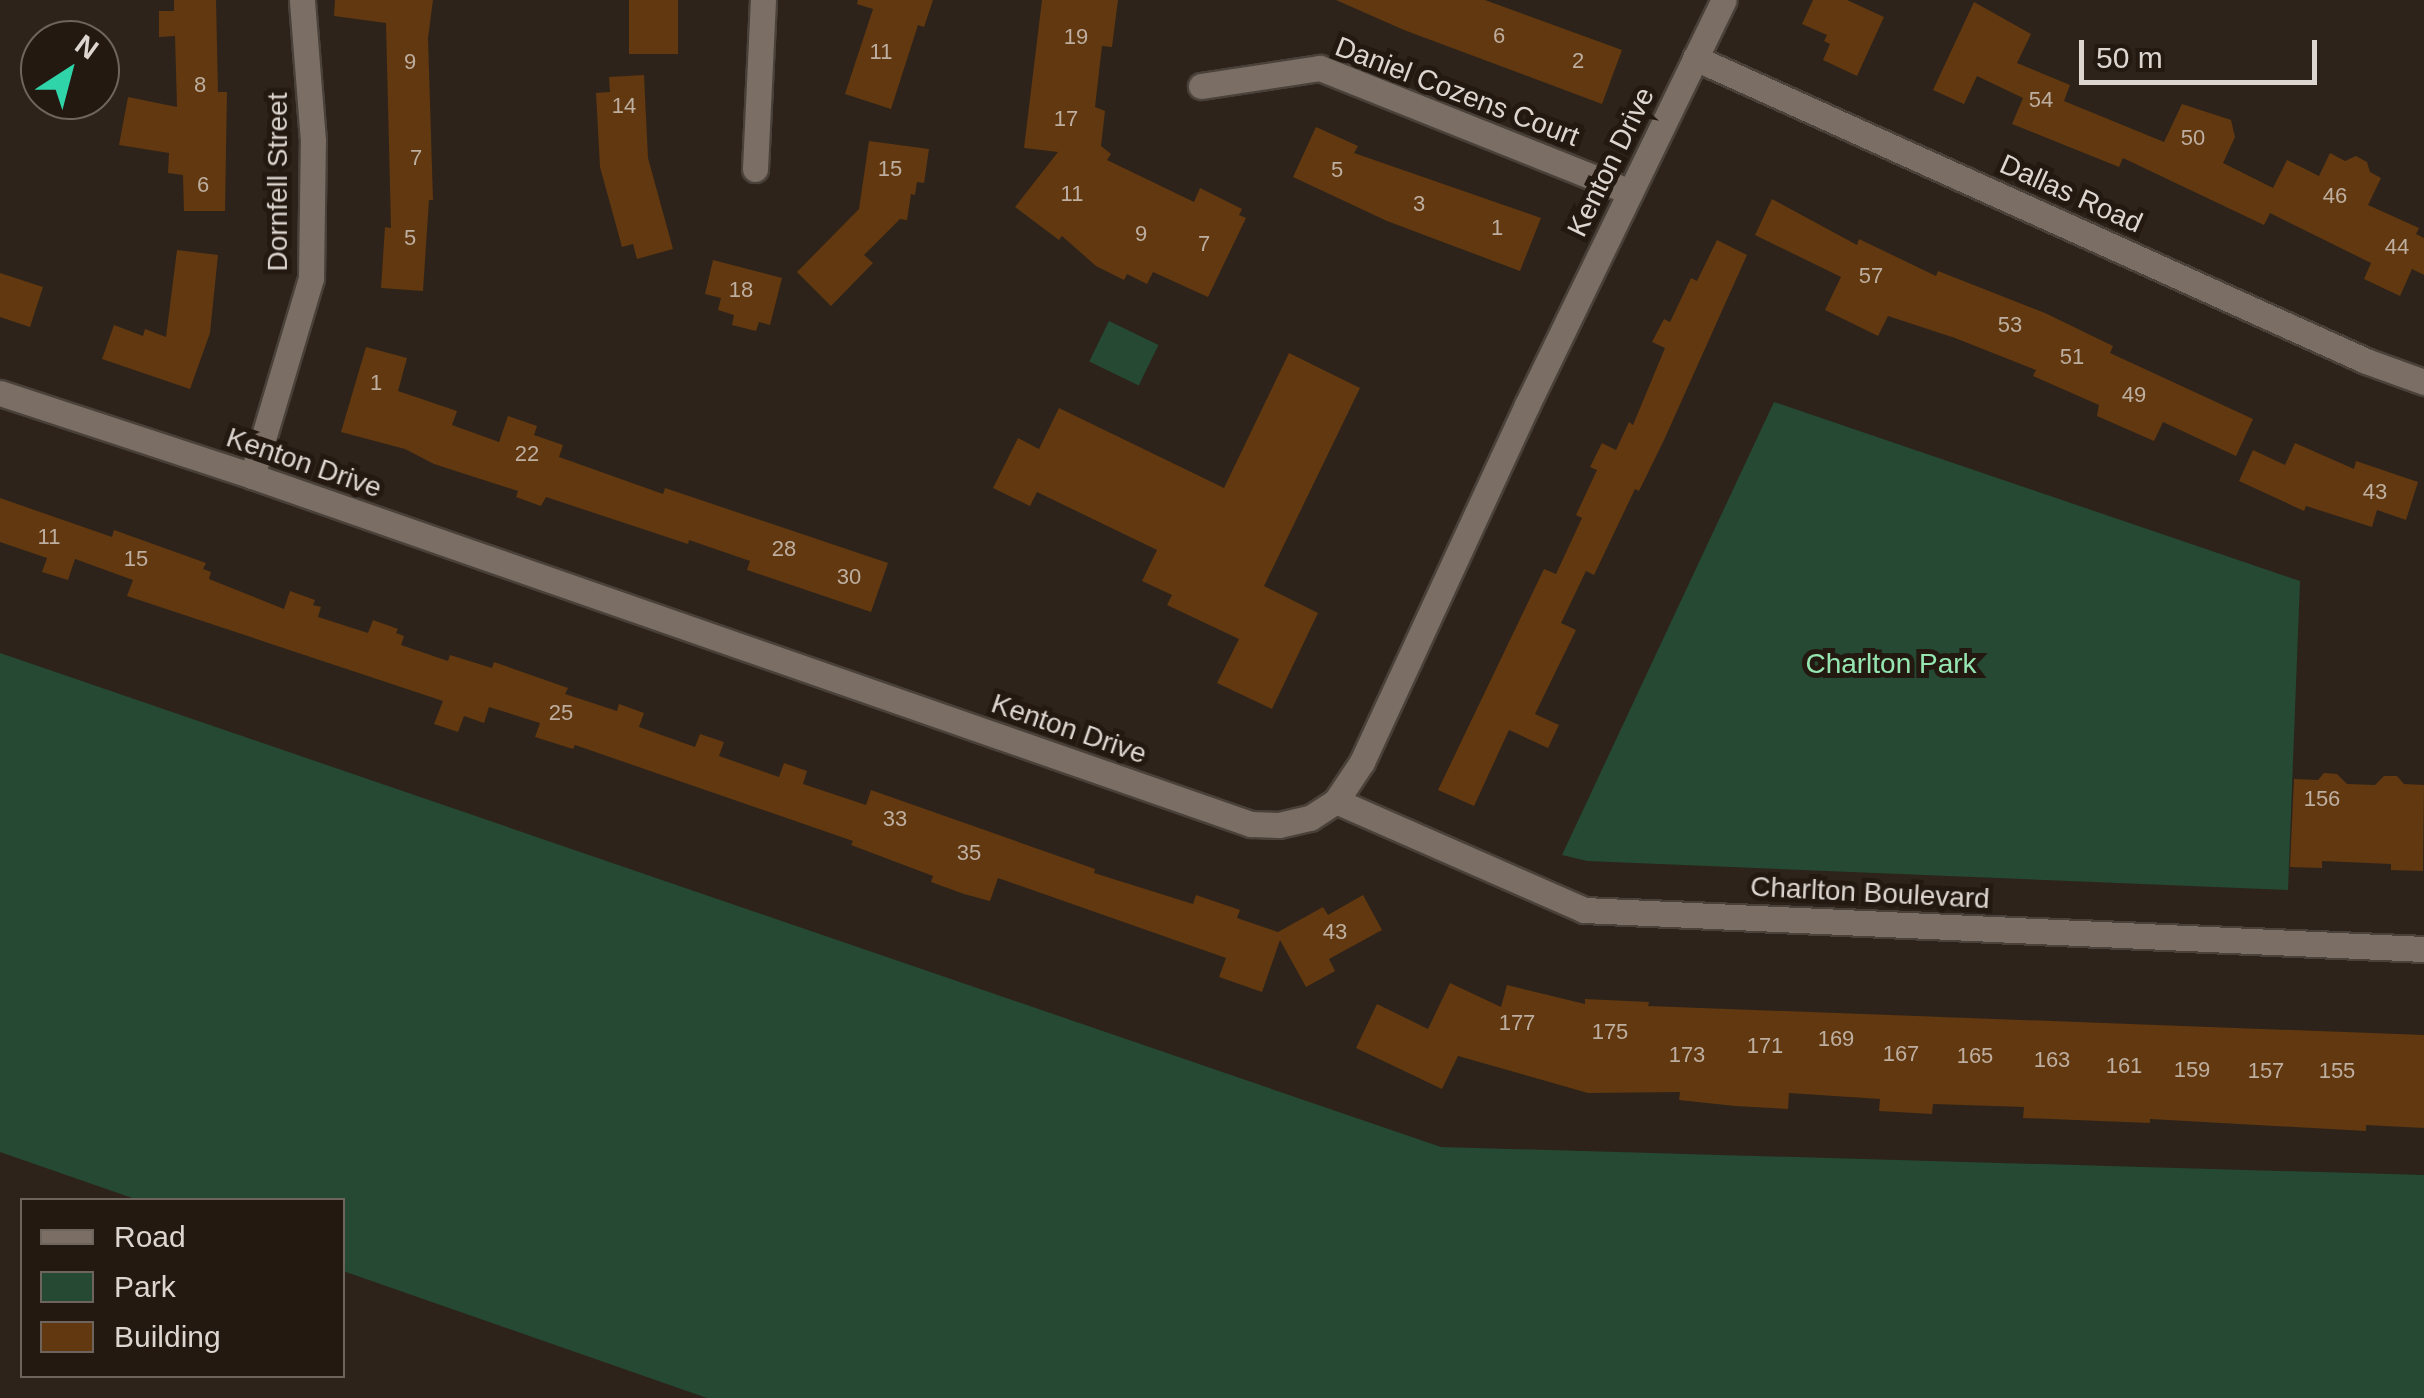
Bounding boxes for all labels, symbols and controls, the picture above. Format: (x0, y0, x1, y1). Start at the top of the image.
north arrow (20, 20, 120, 120)
scale bar (2084, 20, 2322, 82)
house number: 6 (1493, 23, 1505, 49)
house number: 19 (1064, 24, 1088, 50)
text: N (69, 28, 104, 65)
street label: Daniel Cozens Court (1330, 30, 1584, 154)
house number: 11 (870, 39, 892, 65)
text: 50 m (2096, 41, 2163, 74)
house number: 2 (1572, 48, 1584, 74)
house number: 9 (404, 49, 416, 75)
house number: 8 (194, 72, 206, 98)
street label: Kenton Drive (1560, 82, 1662, 242)
house number: 54 (2029, 87, 2053, 113)
street label: Dornfell Street (261, 93, 295, 271)
house number: 14 (612, 93, 636, 119)
house number: 17 (1054, 106, 1078, 132)
house number: 50 (2181, 125, 2205, 151)
house number: 7 (410, 145, 422, 171)
street label: Dallas Road (1994, 148, 2148, 240)
house number: 15 (878, 156, 902, 182)
house number: 5 (1331, 157, 1343, 183)
house number: 6 (197, 172, 209, 198)
house number: 11 (1061, 181, 1083, 207)
house number: 46 (2323, 183, 2347, 209)
house number: 3 (1413, 191, 1425, 217)
house number: 1 (1491, 215, 1503, 241)
house number: 9 (1135, 221, 1147, 247)
house number: 5 (404, 225, 416, 251)
house number: 7 (1198, 231, 1210, 257)
house number: 44 (2385, 234, 2409, 260)
house number: 57 (1859, 263, 1883, 289)
house number: 18 (729, 277, 753, 303)
house number: 53 (1998, 312, 2022, 338)
house number: 51 (2060, 344, 2084, 370)
house number: 1 (370, 370, 382, 396)
house number: 49 (2122, 382, 2146, 408)
street label: Kenton Drive (222, 421, 386, 505)
house number: 22 (515, 441, 539, 467)
house number: 43 (2363, 479, 2387, 505)
house number: 11 (38, 524, 60, 550)
house number: 28 (772, 536, 796, 562)
house number: 15 (124, 546, 148, 572)
house number: 30 (837, 564, 861, 590)
park label: Charlton Park (1805, 647, 1977, 681)
street label: Kenton Drive (987, 687, 1151, 771)
house number: 25 (549, 700, 573, 726)
house number: 156 (2304, 786, 2340, 812)
house number: 33 (883, 806, 907, 832)
house number: 35 (957, 840, 981, 866)
street label: Charlton Boulevard (1749, 870, 1991, 916)
house number: 43 (1323, 919, 1347, 945)
house number: 177 (1499, 1010, 1535, 1036)
house number: 175 (1592, 1019, 1628, 1045)
house number: 169 (1818, 1026, 1854, 1052)
house number: 171 (1747, 1033, 1783, 1059)
house number: 167 (1883, 1041, 1919, 1067)
house number: 173 (1669, 1042, 1705, 1068)
house number: 165 (1957, 1043, 1993, 1069)
house number: 163 (2034, 1047, 2070, 1073)
house number: 161 (2106, 1053, 2142, 1079)
house number: 159 (2174, 1057, 2210, 1083)
house number: 157 (2248, 1058, 2284, 1084)
house number: 155 (2319, 1058, 2355, 1084)
legend (20, 1198, 345, 1378)
text: Road (114, 1220, 186, 1253)
text: Park (114, 1270, 176, 1303)
text: Building (114, 1320, 221, 1353)

